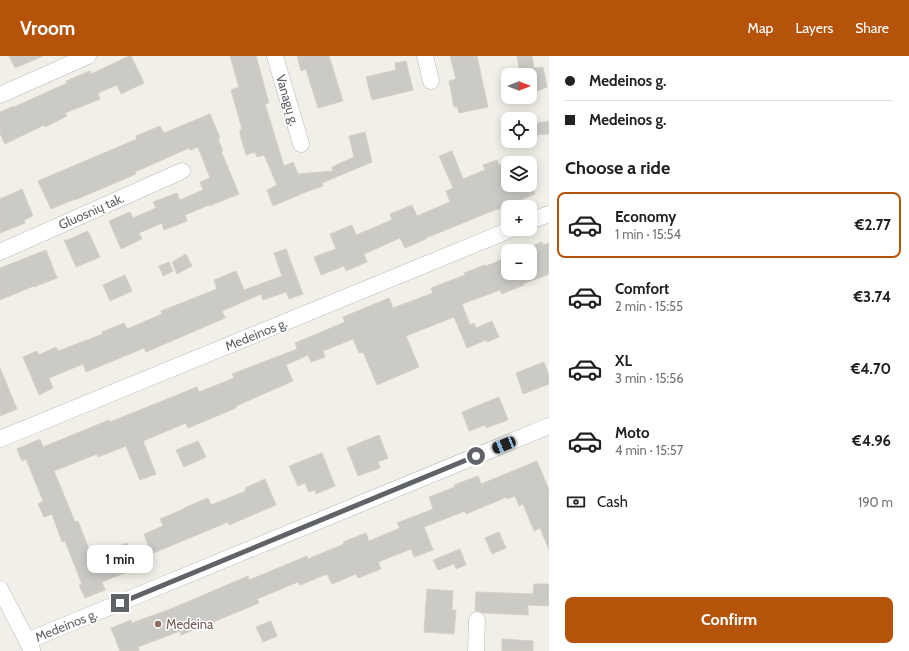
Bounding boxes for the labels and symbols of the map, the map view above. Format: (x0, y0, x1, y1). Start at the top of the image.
north arrow (501, 68, 537, 104)
street label: Vanagų g. (273, 73, 303, 128)
street label: Gluosnių tak. (56, 189, 126, 233)
street label: Medeinos g. (223, 314, 290, 354)
car (491, 435, 517, 455)
route start (467, 447, 485, 465)
callout: 1 min (87, 545, 153, 573)
route end (111, 594, 129, 612)
street label: Medeinos g. (33, 605, 100, 645)
place label: Medeina (166, 616, 214, 632)
marker: Medeina (153, 619, 163, 629)

